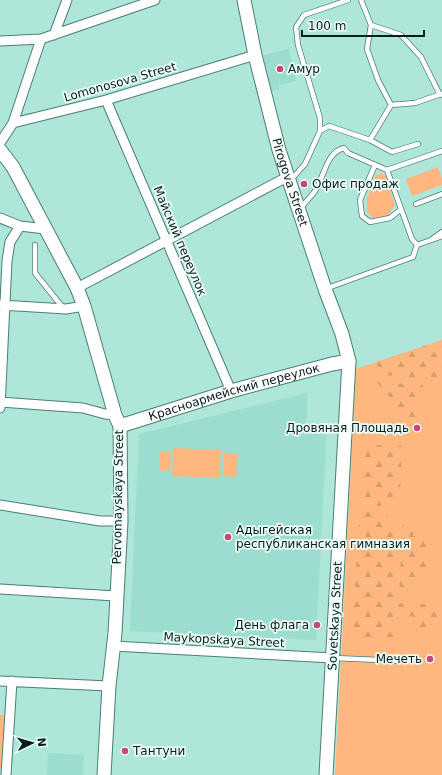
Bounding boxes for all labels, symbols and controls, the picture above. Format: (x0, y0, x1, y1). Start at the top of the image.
scale bar (302, 12, 424, 38)
text: 100 m (308, 19, 346, 33)
street label: Lomonosova Street (62, 59, 178, 105)
place label: Амур (288, 62, 320, 76)
marker: Амур (275, 64, 285, 74)
street label: Pirogova Street (269, 137, 311, 228)
place label: Офис продаж (312, 177, 399, 191)
marker: Офис продаж (299, 179, 309, 189)
street label: Майский переулок (150, 184, 210, 298)
street label: Красноармейский переулок (147, 361, 321, 424)
place label: Дровяная Площадь (286, 421, 409, 435)
marker: Дровяная Площадь (412, 423, 422, 433)
street label: Pervomayskaya Street (110, 429, 126, 565)
place label: Адыгейская республиканская гимназия (236, 523, 410, 551)
marker: Адыгейская республиканская гимназия (223, 532, 233, 542)
street label: Sovetskaya Street (325, 561, 345, 671)
place label: День флага (235, 618, 309, 632)
marker: День флага (312, 620, 322, 630)
street label: Maykopskaya Street (163, 630, 285, 650)
place label: Мечеть (376, 652, 422, 666)
marker: Мечеть (425, 654, 435, 664)
north arrow (12, 723, 52, 763)
text: N (35, 737, 48, 747)
place label: Тантуни (132, 744, 185, 758)
marker: Тантуни (120, 746, 130, 756)

